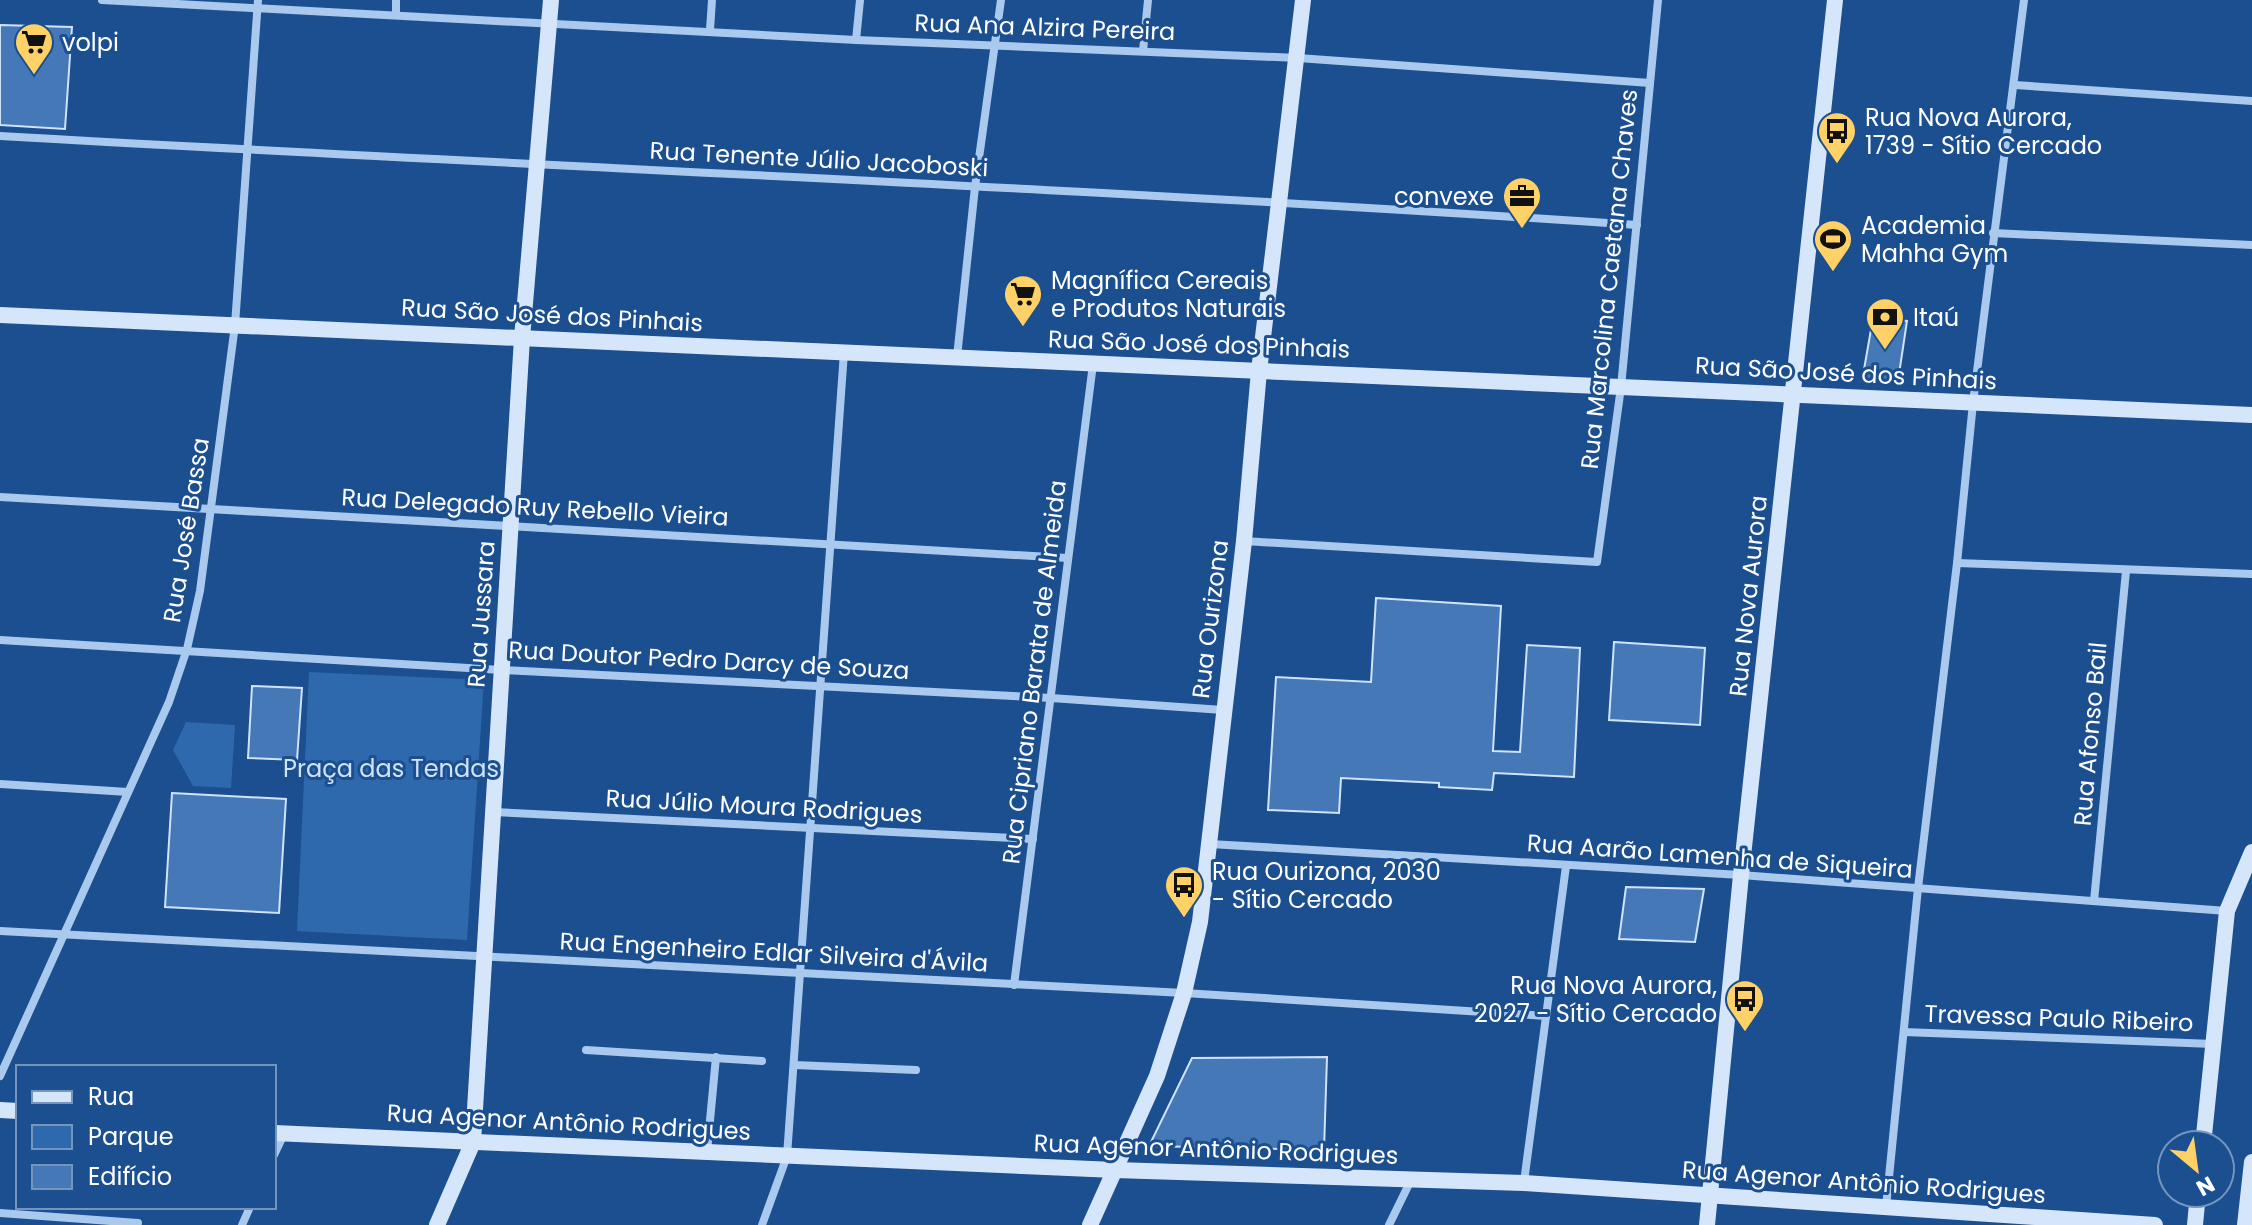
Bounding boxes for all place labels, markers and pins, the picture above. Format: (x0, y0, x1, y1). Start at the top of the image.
supermarket icon: volpi (13, 21, 55, 76)
place label: volpi (62, 26, 119, 59)
place label: Rua Nova Aurora, 1739 - Sítio Cercado (1865, 101, 2102, 162)
bus stop icon: Rua Nova Aurora, 1739 - Sítio Cercado (1816, 110, 1858, 165)
office icon: convexe (1501, 175, 1543, 230)
place label: convexe (1394, 180, 1494, 213)
place label: Academia Mahha Gym (1861, 209, 2008, 270)
sports icon: Academia Mahha Gym (1812, 218, 1854, 273)
place label: Magnífica Cereais e Produtos Naturais (1051, 264, 1286, 325)
supermarket icon: Magnífica Cereais e Produtos Naturais (1002, 273, 1044, 328)
bank icon: Itaú (1864, 296, 1906, 351)
place label: Itaú (1913, 301, 1959, 334)
place label: Rua Ourizona, 2030 - Sítio Cercado (1212, 855, 1441, 916)
bus stop icon: Rua Ourizona, 2030 - Sítio Cercado (1163, 864, 1205, 919)
place label: Rua Nova Aurora, 2027 - Sítio Cercado (1474, 969, 1717, 1030)
bus stop icon: Rua Nova Aurora, 2027 - Sítio Cercado (1724, 978, 1766, 1033)

